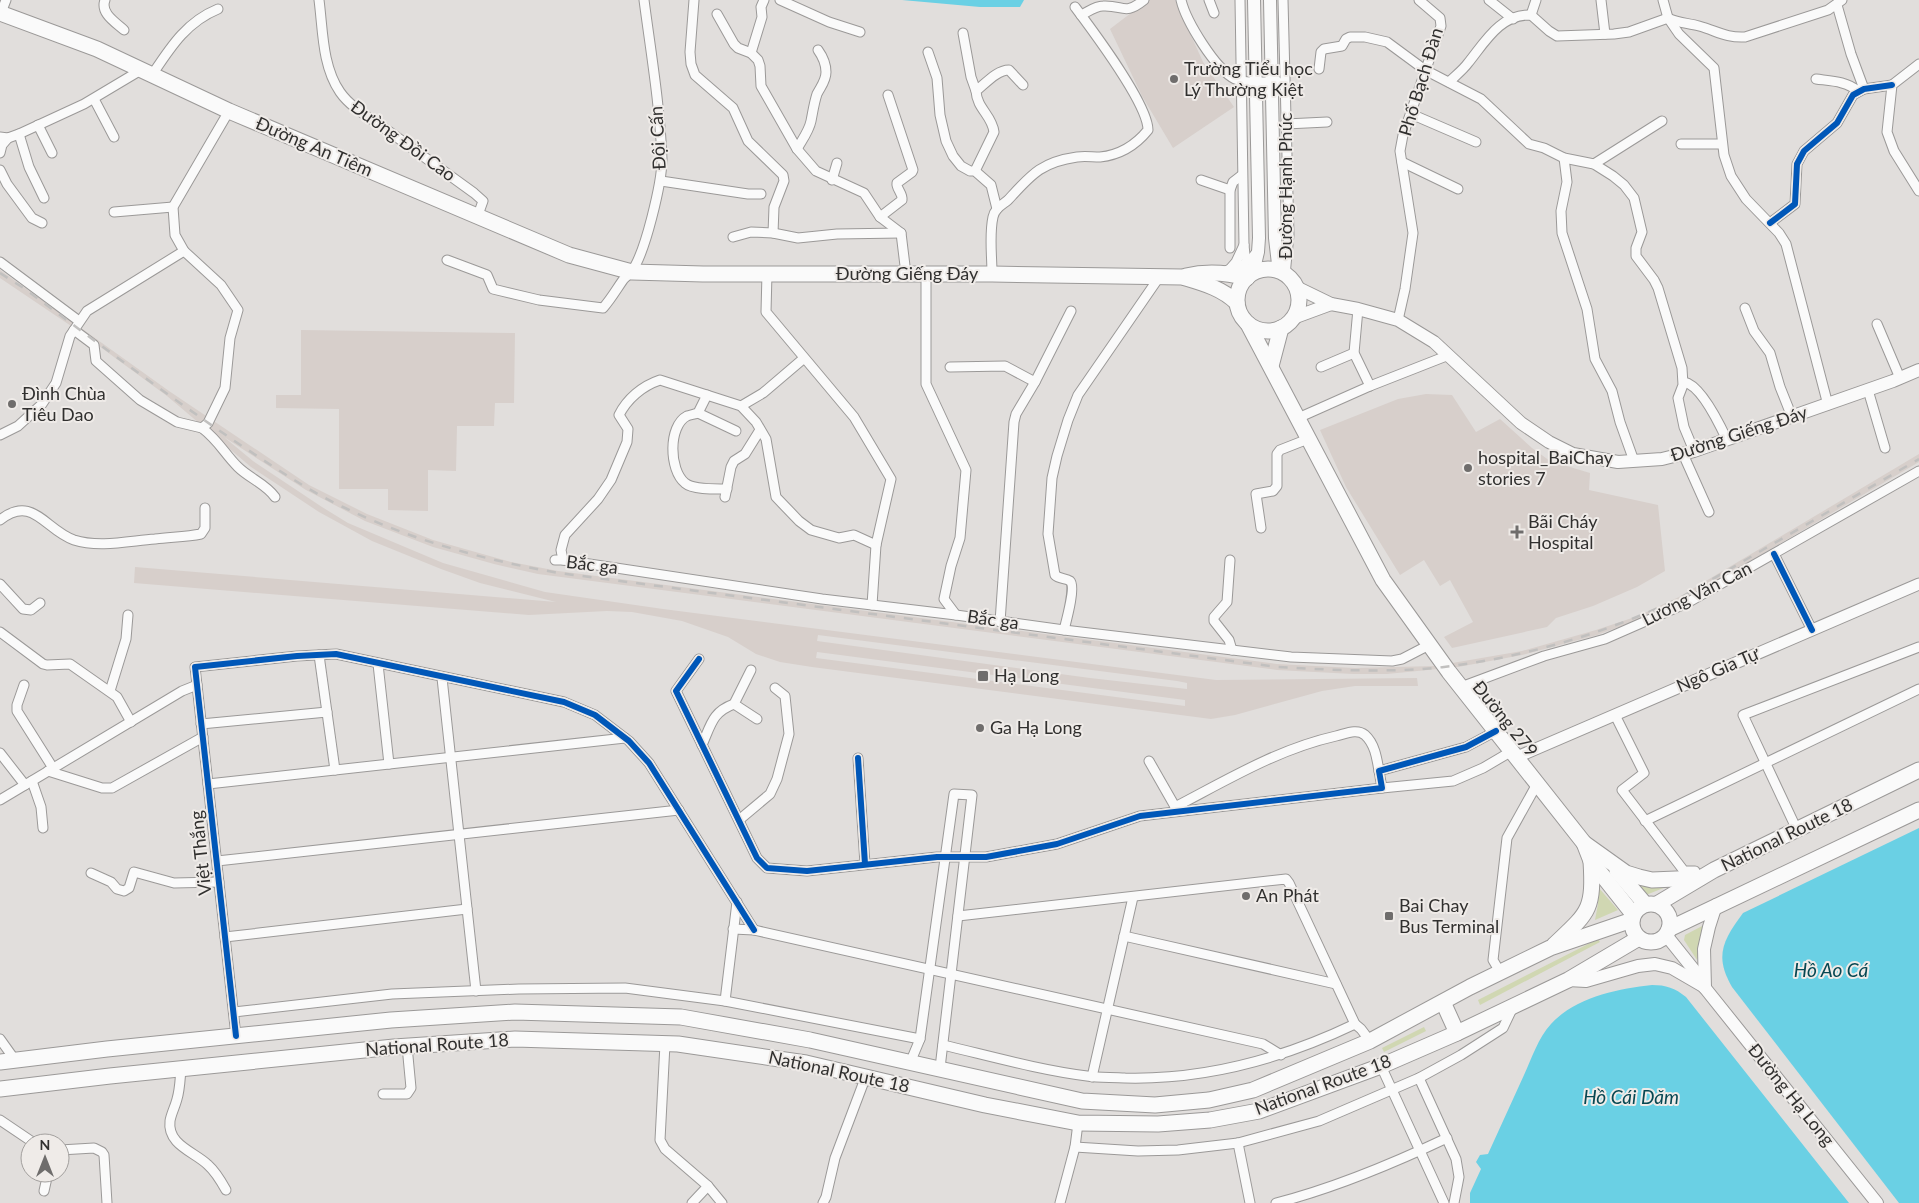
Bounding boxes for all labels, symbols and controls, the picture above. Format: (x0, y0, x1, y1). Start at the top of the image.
street label: Phố Bạch Đàn (1393, 25, 1447, 138)
place label: Trường Tiểu học Lý Thường Kiệt (1184, 57, 1313, 100)
marker: Trường Tiểu học Lý Thường Kiệt (1168, 73, 1180, 85)
street label: Đường Đồi Cao (347, 95, 460, 186)
street label: Đội Cấn (644, 106, 670, 171)
street label: Đường An Tiêm (253, 112, 376, 181)
street label: Đường Hạnh Phúc (1274, 112, 1296, 259)
street label: Đường Giếng Đáy (836, 262, 979, 284)
place label: Đình Chùa Tiêu Dao (22, 382, 106, 425)
marker: Đình Chùa Tiêu Dao (6, 398, 18, 410)
street label: Đường Giếng Đáy (1667, 400, 1811, 466)
place label: hospital_BaiChay stories 7 (1478, 446, 1614, 489)
marker: hospital_BaiChay stories 7 (1462, 462, 1474, 474)
place label: Bãi Cháy Hospital (1528, 510, 1598, 553)
marker: Bãi Cháy Hospital (1510, 525, 1524, 539)
street label: Bắc ga (565, 550, 619, 578)
street label: Lương Văn Can (1638, 556, 1755, 630)
street label: Bắc ga (966, 605, 1020, 634)
street label: Ngô Gia Tự (1673, 642, 1763, 696)
place label: Hạ Long (994, 664, 1059, 686)
marker: Hạ Long (976, 669, 990, 683)
street label: Đường 279 (1468, 676, 1543, 761)
place label: Ga Hạ Long (990, 716, 1082, 738)
marker: Ga Hạ Long (974, 722, 986, 734)
street label: National Route 18 (1717, 793, 1856, 876)
street label: Việt Thắng (185, 810, 215, 897)
place label: An Phát (1256, 884, 1319, 906)
marker: An Phát (1240, 890, 1252, 902)
place label: Bai Chay Bus Terminal (1399, 894, 1499, 937)
marker: Bai Chay Bus Terminal (1383, 910, 1395, 922)
water label: Hồ Ao Cá (1794, 958, 1868, 981)
street label: National Route 18 (364, 1028, 509, 1060)
street label: Đường Hạ Long (1744, 1039, 1840, 1150)
street label: National Route 18 (767, 1045, 912, 1097)
street label: National Route 18 (1251, 1049, 1394, 1119)
water label: Hồ Cái Dăm (1583, 1085, 1679, 1108)
north arrow (20, 1133, 70, 1183)
text: N (40, 1136, 50, 1153)

